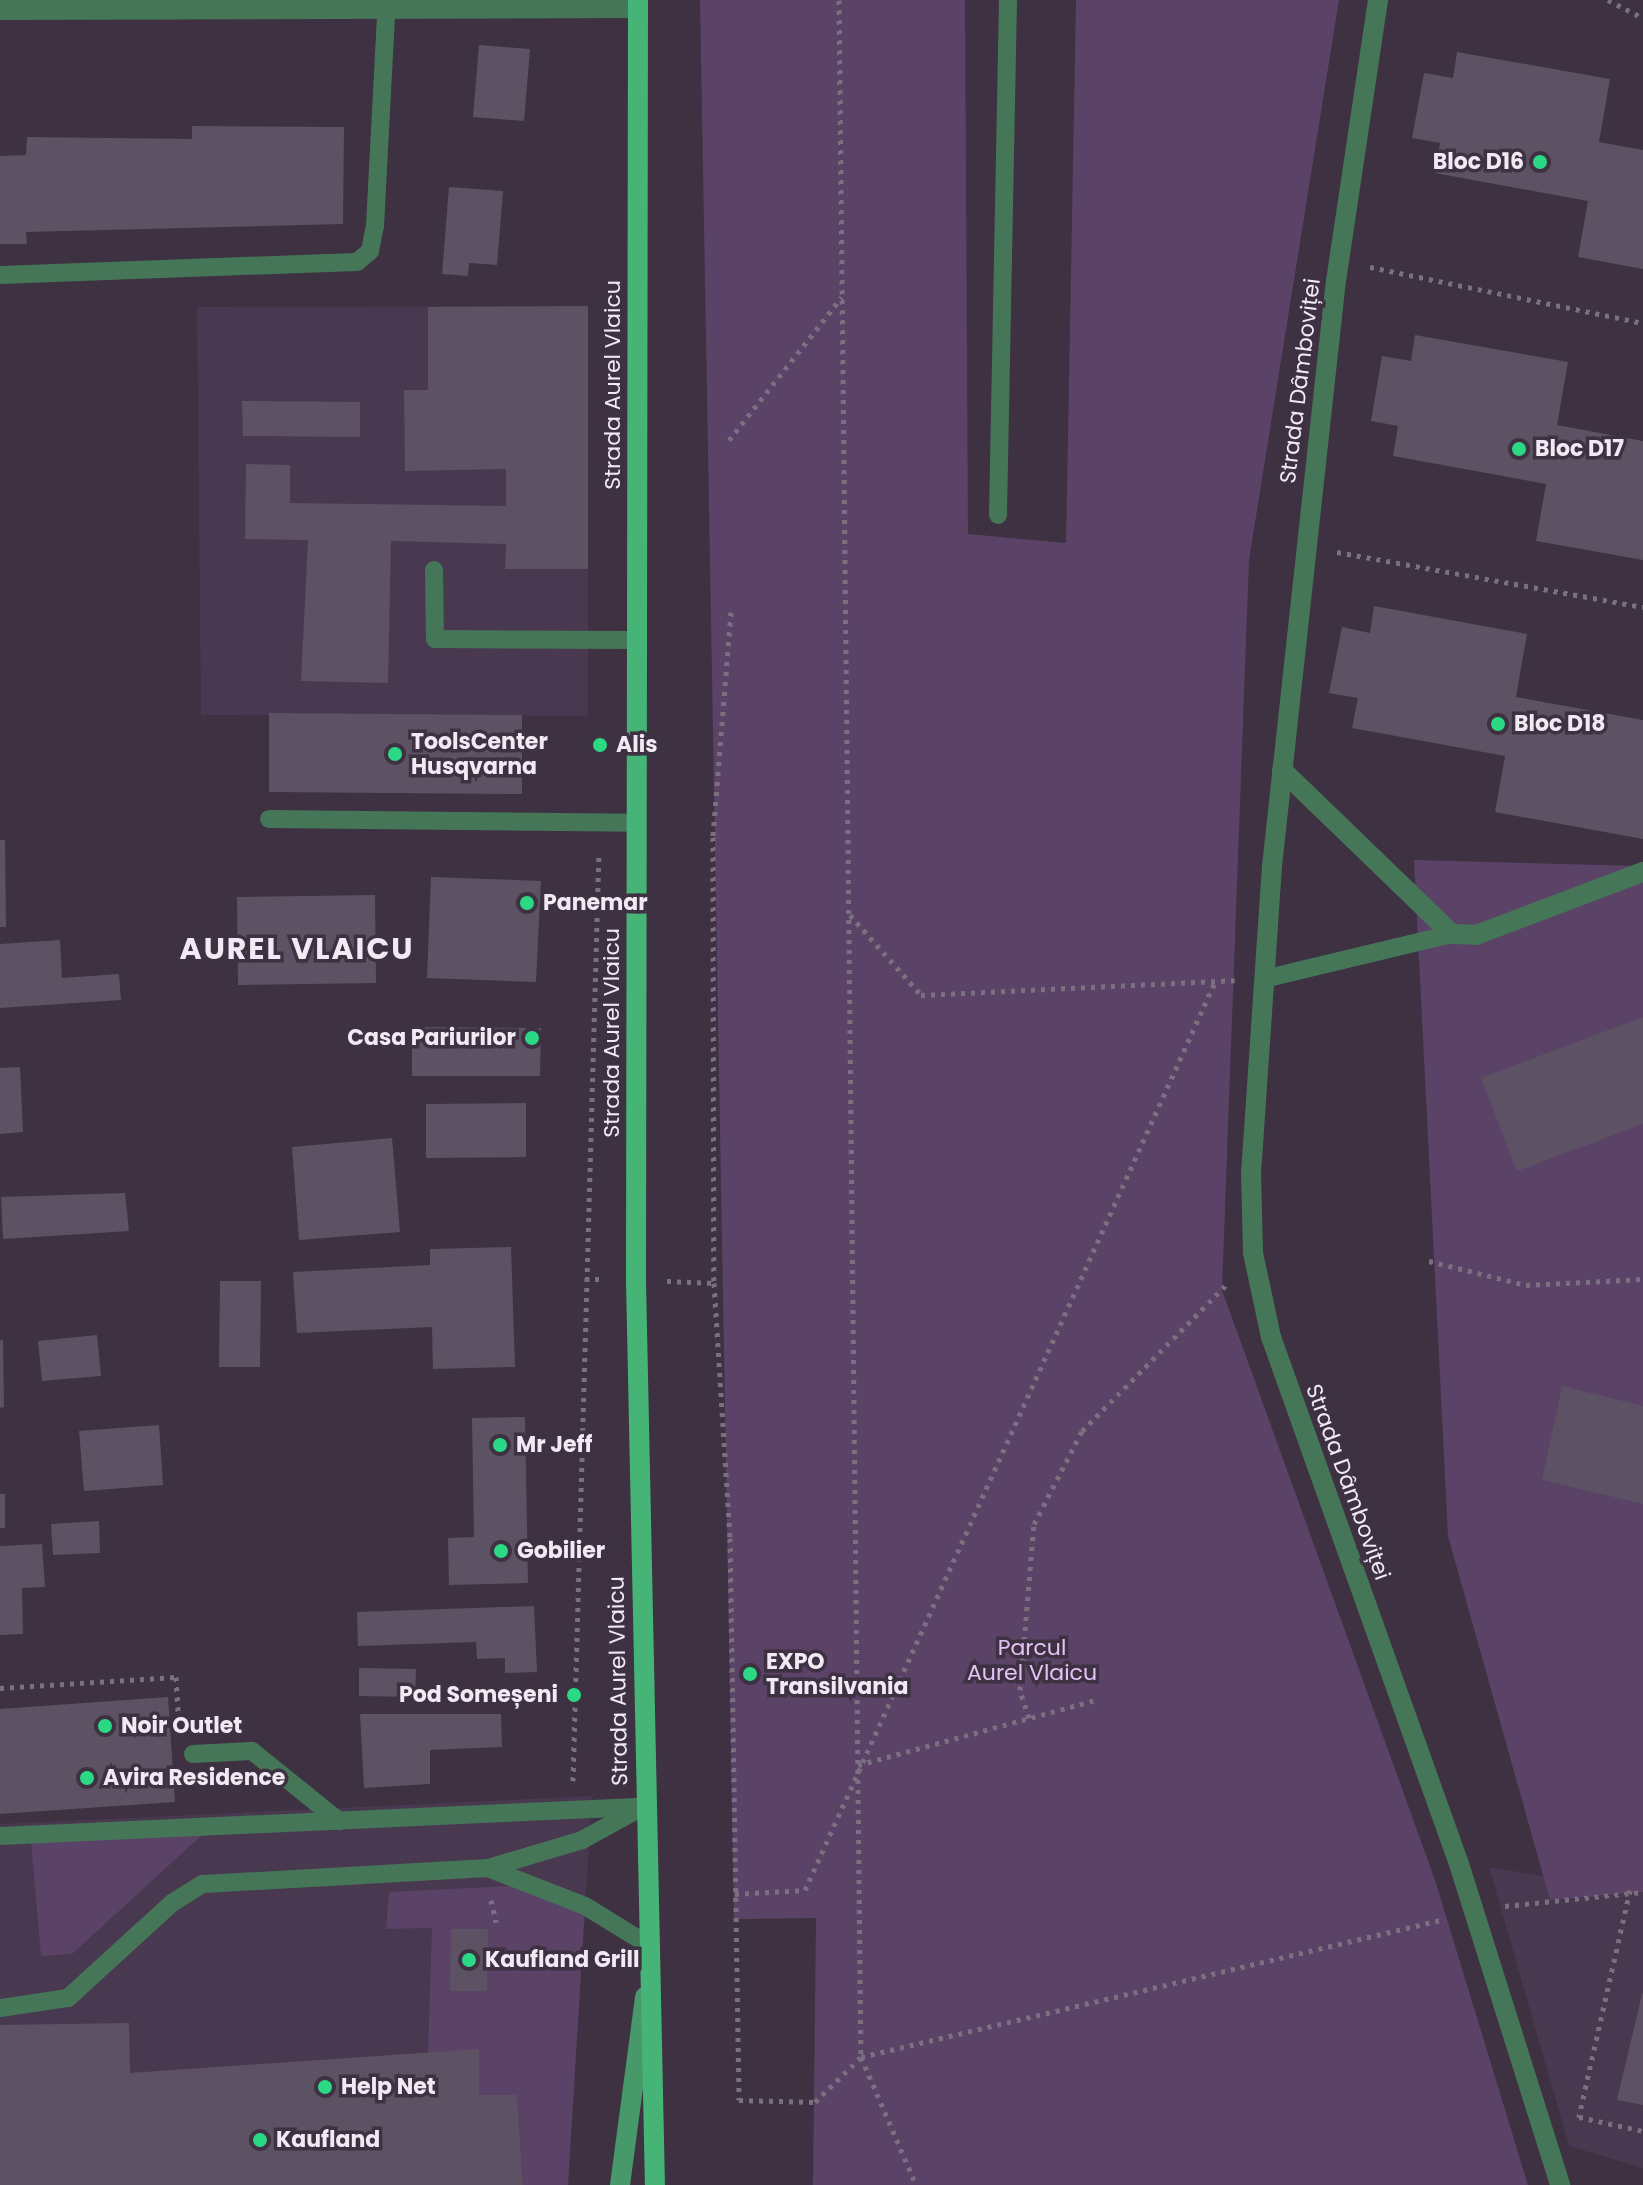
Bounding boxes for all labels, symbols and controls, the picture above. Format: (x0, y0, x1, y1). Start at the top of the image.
place label: Bloc D16 (1433, 149, 1524, 175)
marker: Bloc D16 (1531, 153, 1549, 171)
street label: Strada Dâmboviței (1274, 277, 1326, 485)
street label: Strada Aurel Vlaicu (600, 280, 626, 490)
place label: Bloc D17 (1535, 436, 1624, 462)
marker: Bloc D17 (1510, 440, 1528, 458)
place label: Bloc D18 (1514, 711, 1605, 737)
marker: Bloc D18 (1489, 715, 1507, 733)
place label: ToolsCenter Husqvarna (411, 728, 548, 780)
place label: Alis (616, 732, 657, 758)
marker: Alis (591, 736, 609, 754)
marker: ToolsCenter Husqvarna (386, 745, 404, 763)
place label: Panemar (543, 890, 648, 916)
marker: Panemar (518, 894, 536, 912)
street label: Strada Aurel Vlaicu (599, 928, 625, 1138)
district label: AUREL VLAICU (180, 931, 414, 967)
place label: Casa Pariurilor (347, 1025, 516, 1051)
marker: Casa Pariurilor (523, 1029, 541, 1047)
street label: Strada Dâmboviței (1300, 1380, 1396, 1584)
place label: Mr Jeff (516, 1432, 592, 1458)
marker: Mr Jeff (491, 1436, 509, 1454)
place label: Gobilier (517, 1538, 605, 1564)
marker: Gobilier (492, 1542, 510, 1560)
street label: Strada Aurel Vlaicu (603, 1576, 633, 1786)
park label: Parcul Aurel Vlaicu (967, 1634, 1097, 1686)
place label: EXPO Transilvania (766, 1648, 908, 1700)
marker: EXPO Transilvania (741, 1665, 759, 1683)
place label: Pod Someșeni (399, 1682, 558, 1708)
marker: Pod Someșeni (565, 1686, 583, 1704)
place label: Noir Outlet (121, 1713, 242, 1739)
marker: Noir Outlet (96, 1717, 114, 1735)
place label: Avira Residence (103, 1765, 285, 1791)
marker: Avira Residence (78, 1769, 96, 1787)
place label: Kaufland Grill (485, 1947, 640, 1973)
marker: Kaufland Grill (460, 1951, 478, 1969)
place label: Help Net (341, 2074, 436, 2100)
marker: Help Net (316, 2078, 334, 2096)
place label: Kaufland (276, 2127, 380, 2153)
marker: Kaufland (251, 2131, 269, 2149)

